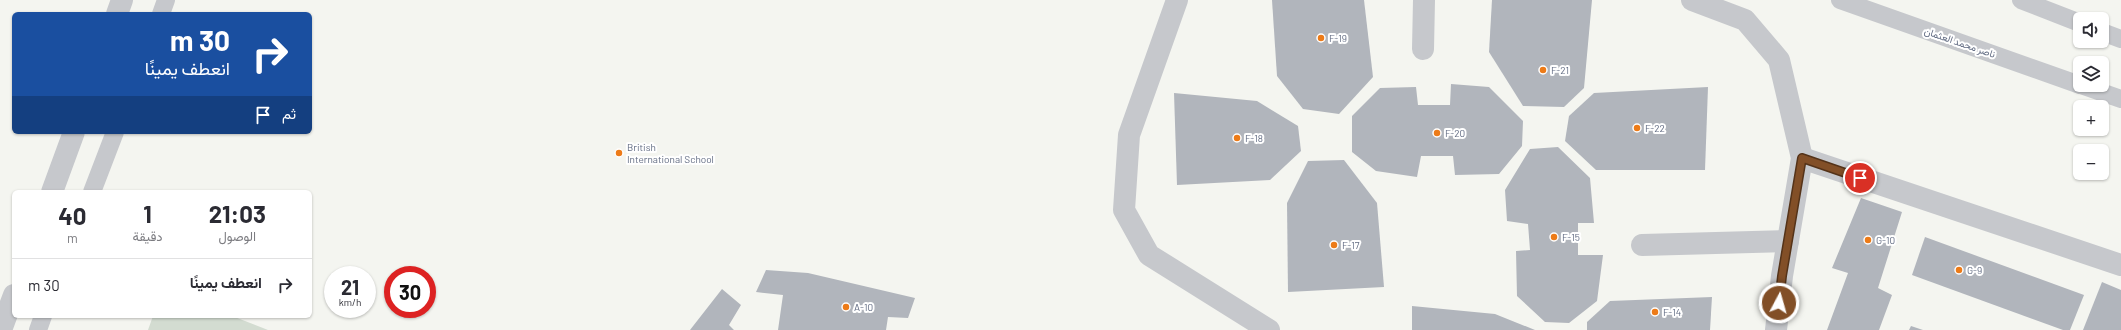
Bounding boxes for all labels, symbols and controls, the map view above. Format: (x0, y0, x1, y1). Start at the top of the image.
map controls (2073, 12, 2109, 180)
button: sound (2073, 12, 2109, 48)
text: 30 m (170, 23, 230, 57)
street label: ناصر محمد العثمان (1922, 24, 1997, 61)
icon: right (244, 28, 296, 80)
place label: F-19 (1329, 32, 1347, 44)
marker: F-19 (1316, 33, 1326, 43)
button: layers (2073, 56, 2109, 92)
text: انعطف يمينًا (145, 57, 230, 79)
place label: F-21 (1551, 64, 1569, 76)
marker: F-21 (1538, 65, 1548, 75)
button: + (2073, 100, 2109, 136)
icon: arrive (252, 104, 274, 126)
text: ثم (282, 104, 296, 122)
place label: F-22 (1645, 122, 1665, 134)
marker: F-22 (1632, 123, 1642, 133)
place label: F-20 (1445, 127, 1465, 139)
marker: F-20 (1432, 128, 1442, 138)
place label: F-18 (1245, 132, 1263, 144)
marker: F-18 (1232, 133, 1242, 143)
place label: British International School (627, 141, 714, 165)
button: − (2073, 144, 2109, 180)
marker: British International School (614, 148, 624, 158)
pin (1843, 161, 1877, 195)
icon: arrive (1849, 167, 1871, 189)
text: 1 (143, 199, 152, 228)
text: 21:03 (209, 199, 266, 228)
text: 40 (58, 201, 86, 230)
text: دقيقة (132, 228, 163, 244)
text: الوصول (219, 228, 256, 244)
text: m (67, 230, 78, 246)
place label: F-15 (1562, 231, 1580, 243)
marker: F-15 (1549, 232, 1559, 242)
place label: G-10 (1876, 234, 1895, 246)
marker: G-10 (1863, 235, 1873, 245)
place label: F-17 (1342, 239, 1360, 251)
marker: F-17 (1329, 240, 1339, 250)
place label: G-9 (1967, 264, 1982, 276)
marker: G-9 (1954, 265, 1964, 275)
speed limit sign: 30 (384, 266, 436, 318)
text: انعطف يمينًا (190, 273, 262, 291)
icon: right (274, 274, 296, 296)
text: 21 (341, 275, 359, 299)
text: 30 m (28, 276, 60, 294)
position arrow (1758, 282, 1800, 324)
text: km/h (339, 296, 361, 308)
place label: A-10 (854, 301, 873, 313)
marker: A-10 (841, 302, 851, 312)
place label: F-14 (1663, 306, 1681, 318)
marker: F-14 (1650, 307, 1660, 317)

